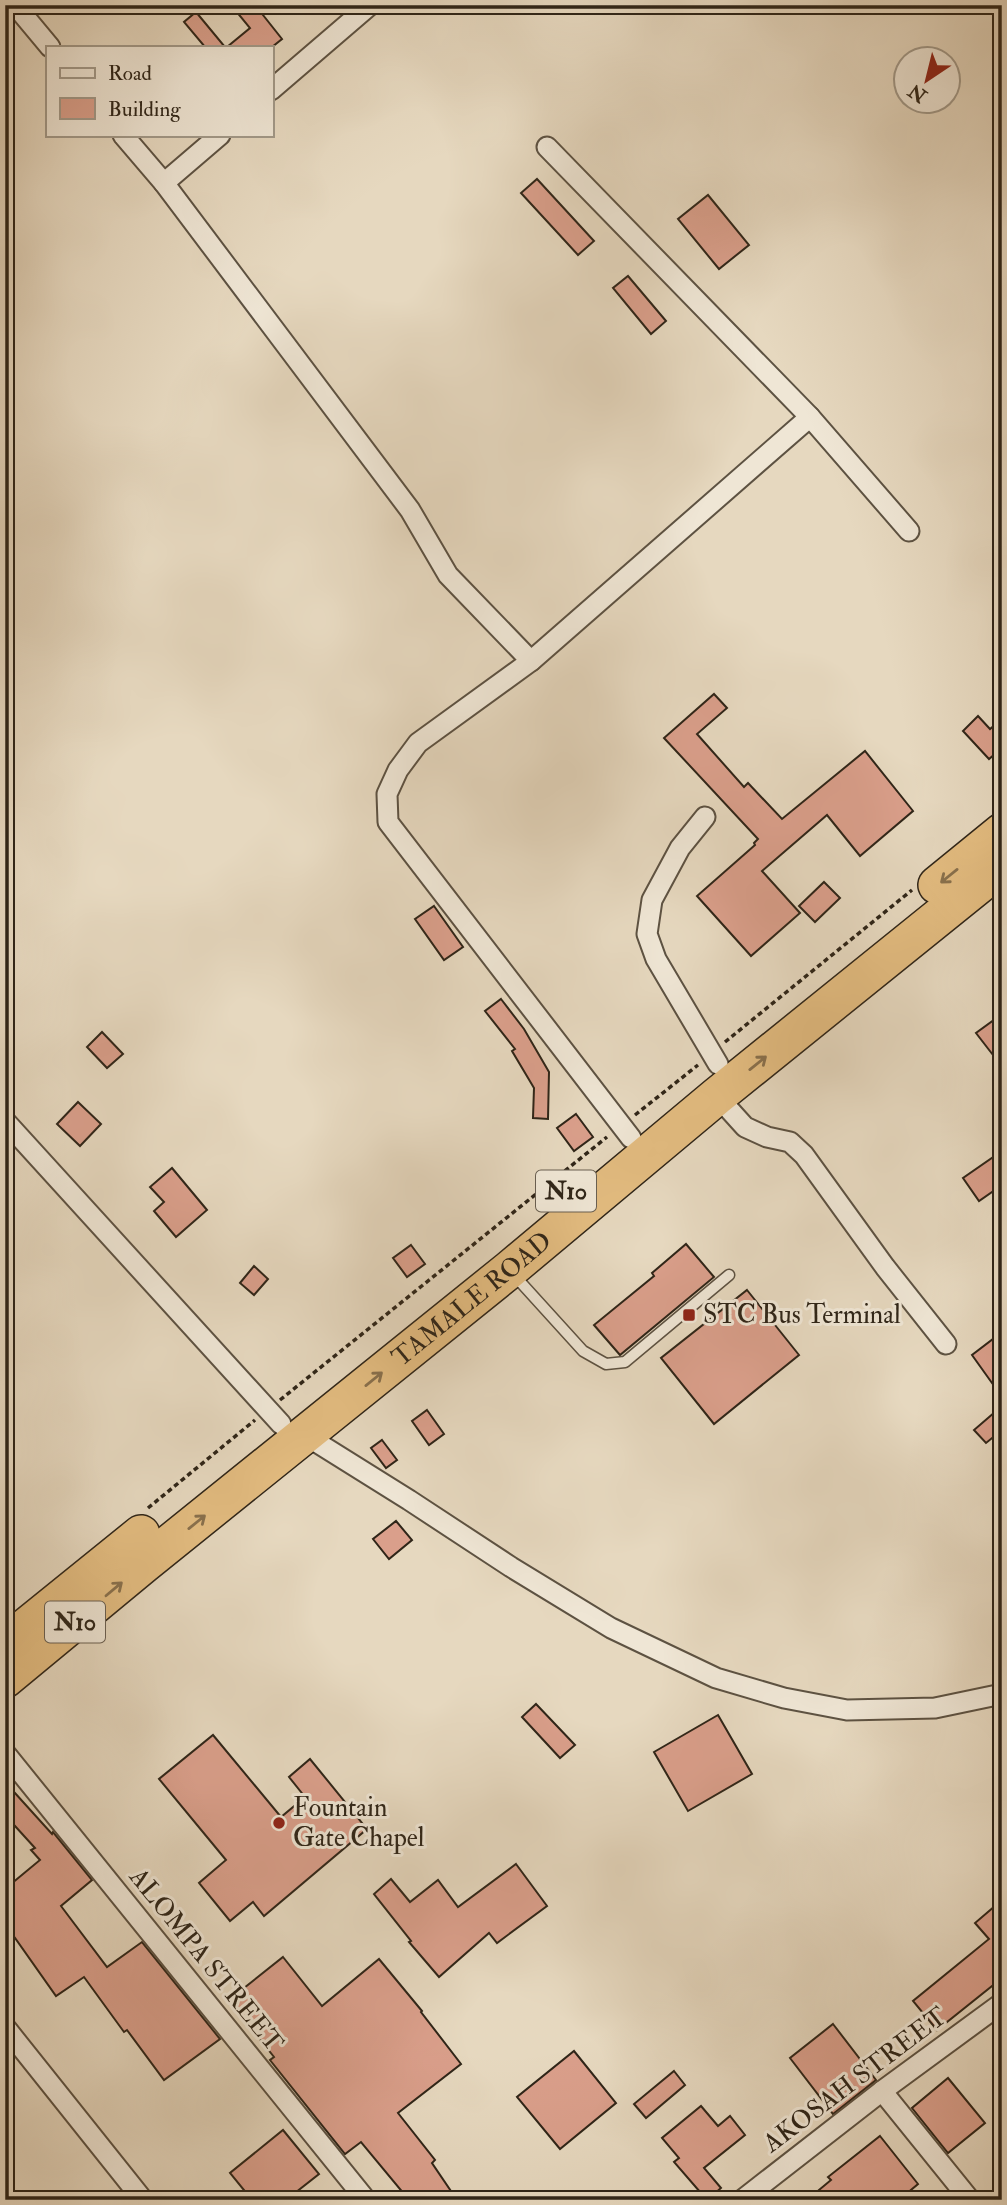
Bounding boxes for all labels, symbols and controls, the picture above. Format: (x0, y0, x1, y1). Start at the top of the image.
legend (46, 46, 273, 136)
north arrow (892, 46, 962, 116)
text: Road (108, 60, 153, 87)
text: N (903, 78, 932, 108)
text: Building (108, 96, 181, 123)
one-way arrow (940, 868, 958, 883)
one-way arrow (748, 1056, 766, 1071)
road number: N10 (536, 1170, 596, 1212)
street label: TAMALE ROAD (386, 1225, 558, 1374)
place label: STC Bus Terminal (703, 1299, 901, 1331)
marker: STC Bus Terminal (681, 1307, 697, 1323)
one-way arrow (364, 1371, 382, 1387)
one-way arrow (187, 1514, 205, 1529)
one-way arrow (105, 1581, 123, 1597)
road number: N10 (45, 1602, 105, 1642)
place label: Fountain Gate Chapel (293, 1792, 425, 1855)
marker: Fountain Gate Chapel (271, 1815, 287, 1831)
street label: ALOMPA STREET (122, 1861, 290, 2058)
street label: AKOSAH STREET (756, 2000, 953, 2160)

